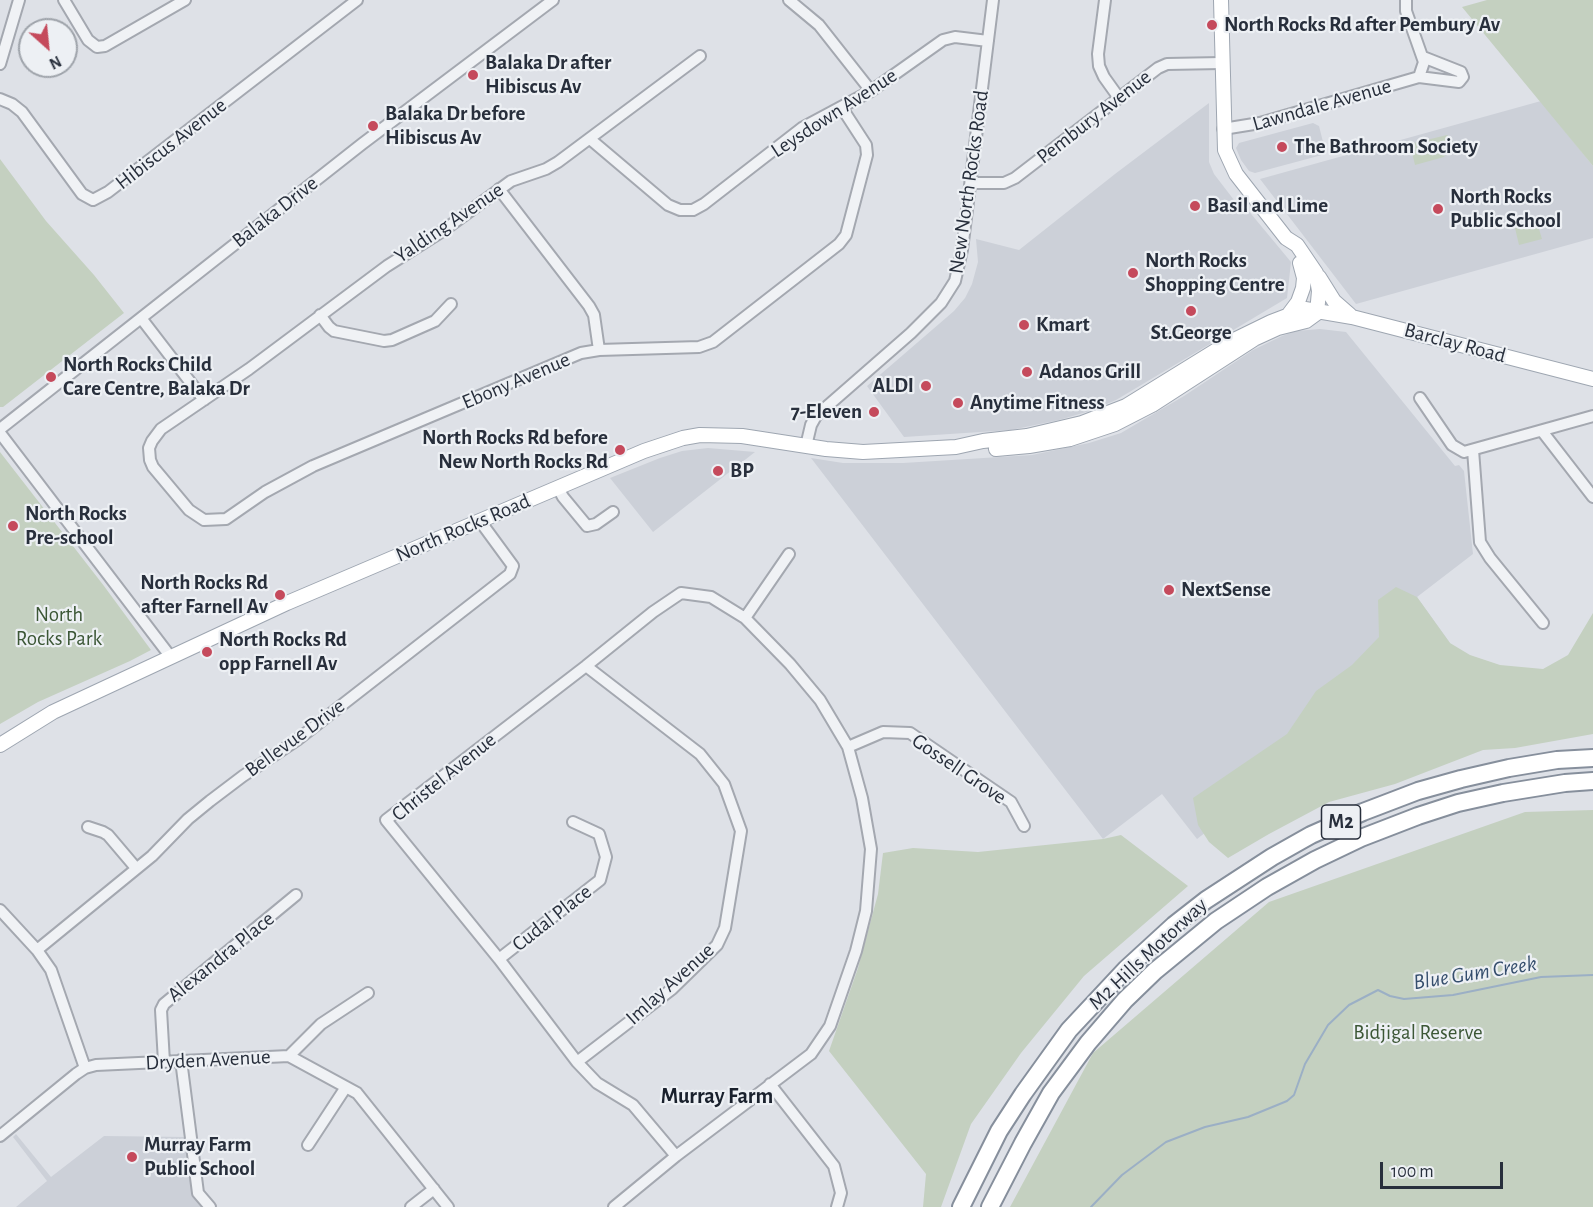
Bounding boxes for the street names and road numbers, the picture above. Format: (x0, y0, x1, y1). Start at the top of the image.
street label: Leysdown Avenue (766, 63, 902, 163)
street label: Pembury Avenue (1032, 64, 1156, 170)
street label: Lawndale Avenue (1250, 73, 1394, 137)
street label: New North Rocks Road (944, 89, 994, 275)
street label: Hibiscus Avenue (110, 93, 232, 195)
street label: Balaka Drive (227, 171, 323, 253)
street label: Yalding Avenue (390, 177, 508, 269)
street label: Barclay Road (1401, 317, 1509, 369)
street label: Ebony Avenue (458, 347, 574, 415)
street label: North Rocks Road (392, 488, 534, 568)
street label: Bellevue Drive (240, 693, 350, 783)
street label: Christel Avenue (387, 727, 501, 827)
street label: Gossell Grove (907, 728, 1011, 810)
road number: M2 (1322, 805, 1360, 839)
street label: Cudal Place (507, 879, 597, 957)
street label: M2 Hills Motorway (1084, 893, 1212, 1015)
street label: Alexandra Place (162, 906, 280, 1008)
street label: Imlay Avenue (621, 938, 719, 1030)
street label: Dryden Avenue (145, 1044, 271, 1076)

